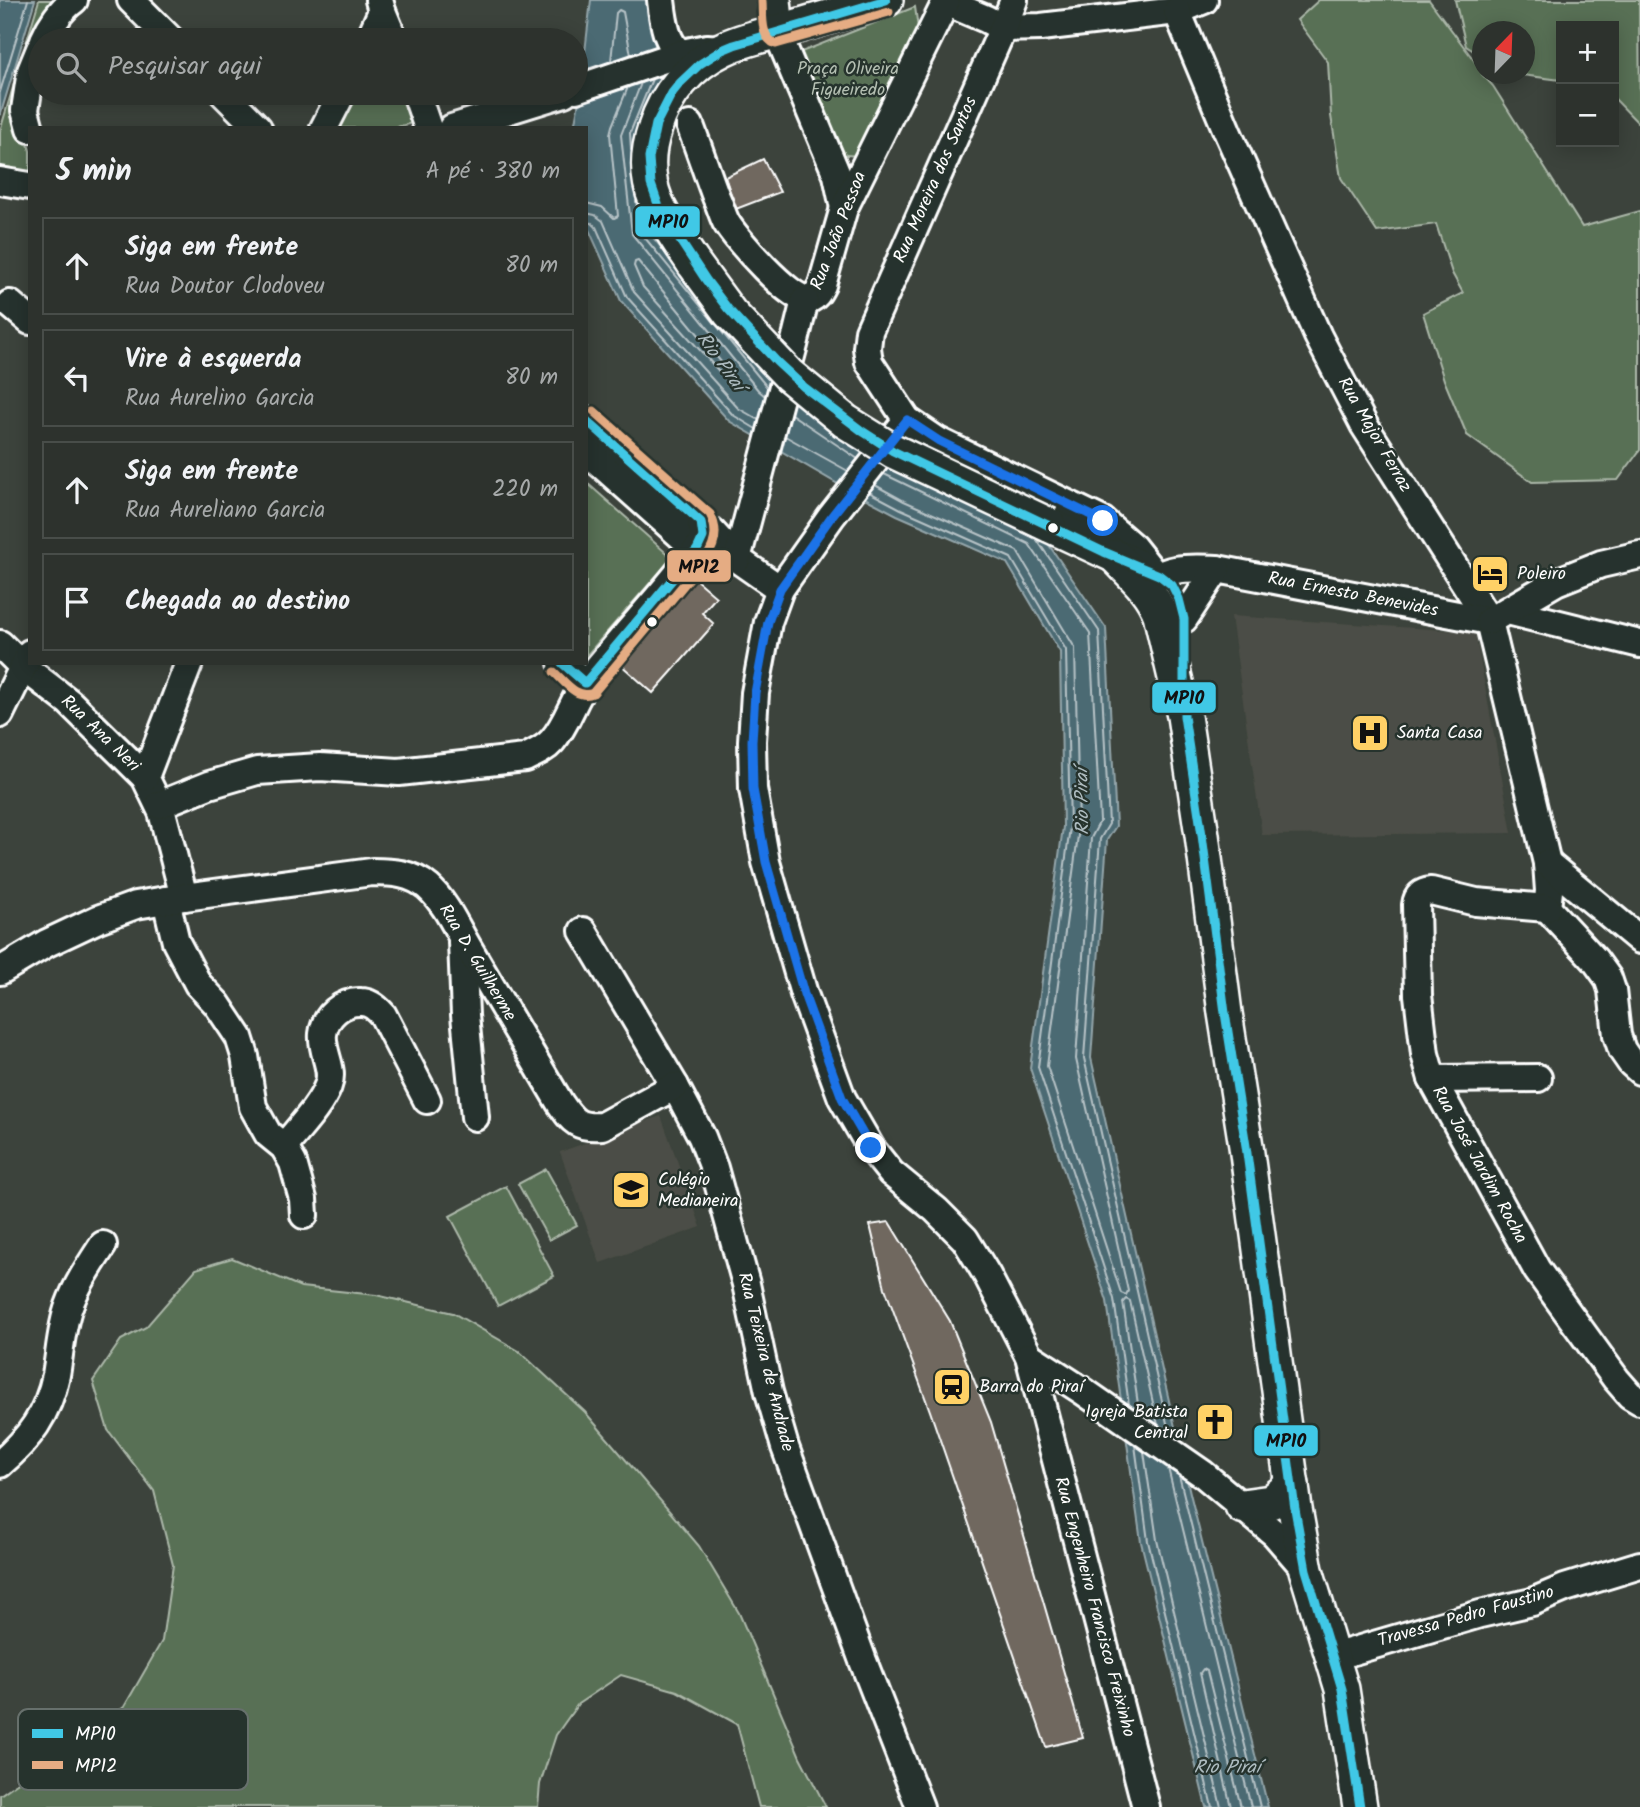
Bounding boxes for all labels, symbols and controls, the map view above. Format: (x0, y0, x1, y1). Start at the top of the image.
north arrow (1472, 21, 1535, 84)
map controls (1556, 21, 1619, 147)
button: + (1556, 21, 1619, 84)
search box (28, 28, 588, 105)
text: Pesquisar aqui (108, 46, 261, 88)
icon: search (52, 48, 90, 86)
park label: Praça Oliveira Figueiredo (797, 55, 899, 105)
button: − (1556, 84, 1619, 147)
street label: Rua Moreira dos Santos (886, 92, 986, 268)
text: 5 min (56, 148, 132, 196)
text: A pé · 380 m (426, 154, 560, 190)
street label: Rua João Pessoa (803, 167, 875, 295)
line badge: MP10 (634, 205, 701, 238)
text: MP10 (648, 208, 688, 238)
text: Siga em frente (125, 227, 298, 269)
icon: ahead (58, 247, 96, 285)
text: 80 m (505, 248, 558, 284)
text: Rua Doutor Clodoveu (125, 269, 325, 305)
water label: Rio Piraí (688, 326, 755, 403)
text: Vire à esquerda (125, 339, 302, 381)
icon: left (58, 359, 96, 397)
text: 80 m (505, 360, 558, 396)
street label: Rua Major Ferraz (1329, 372, 1419, 498)
text: Rua Aurelino Garcia (125, 381, 314, 417)
text: Siga em frente (125, 451, 298, 493)
icon: ahead (58, 471, 96, 509)
text: 220 m (492, 472, 558, 508)
text: Rua Aureliano Garcia (125, 493, 325, 529)
route start (1087, 505, 1118, 536)
unlabelled marker (1046, 521, 1060, 535)
line badge: MP12 (666, 549, 732, 583)
text: MP12 (678, 553, 720, 583)
hotel icon: Poleiro (1469, 553, 1511, 595)
place label: Poleiro (1517, 560, 1566, 589)
street label: Rua Ernesto Benevides (1265, 564, 1441, 626)
text: Chegada ao destino (125, 581, 350, 623)
icon: arrive (58, 583, 96, 621)
unlabelled marker (645, 615, 659, 629)
line badge: MP10 (1151, 681, 1217, 714)
text: MP10 (1164, 684, 1204, 714)
street label: Rua Ana Neri (53, 688, 147, 780)
hospital icon: Santa Casa (1349, 712, 1391, 754)
place label: Santa Casa (1397, 719, 1483, 748)
water label: Rio Piraí (1067, 762, 1099, 835)
street label: Rua D. Guilherme (430, 899, 524, 1027)
street label: Rua José Jardim Rocha (1424, 1081, 1534, 1249)
route end (855, 1132, 886, 1163)
place label: Colégio Medianeira (658, 1166, 738, 1216)
school or university icon: Colégio Medianeira (610, 1169, 652, 1211)
street label: Rua Teixeira de Andrade (729, 1269, 801, 1455)
station icon: Barra do Piraí (931, 1366, 973, 1408)
place label: Barra do Piraí (979, 1373, 1086, 1402)
place label: Igreja Batista Central (1085, 1398, 1189, 1448)
church icon: Igreja Batista Central (1194, 1401, 1236, 1443)
line badge: MP10 (1253, 1424, 1319, 1457)
text: MP10 (1266, 1427, 1306, 1457)
street label: Rua Engenheiro Francisco Freixinho (1045, 1474, 1143, 1740)
street label: Travessa Pedro Faustino (1374, 1578, 1558, 1656)
legend (18, 1709, 248, 1790)
text: MP10 (75, 1720, 116, 1750)
text: MP12 (75, 1752, 117, 1782)
water label: Rio Piraí (1194, 1753, 1267, 1783)

